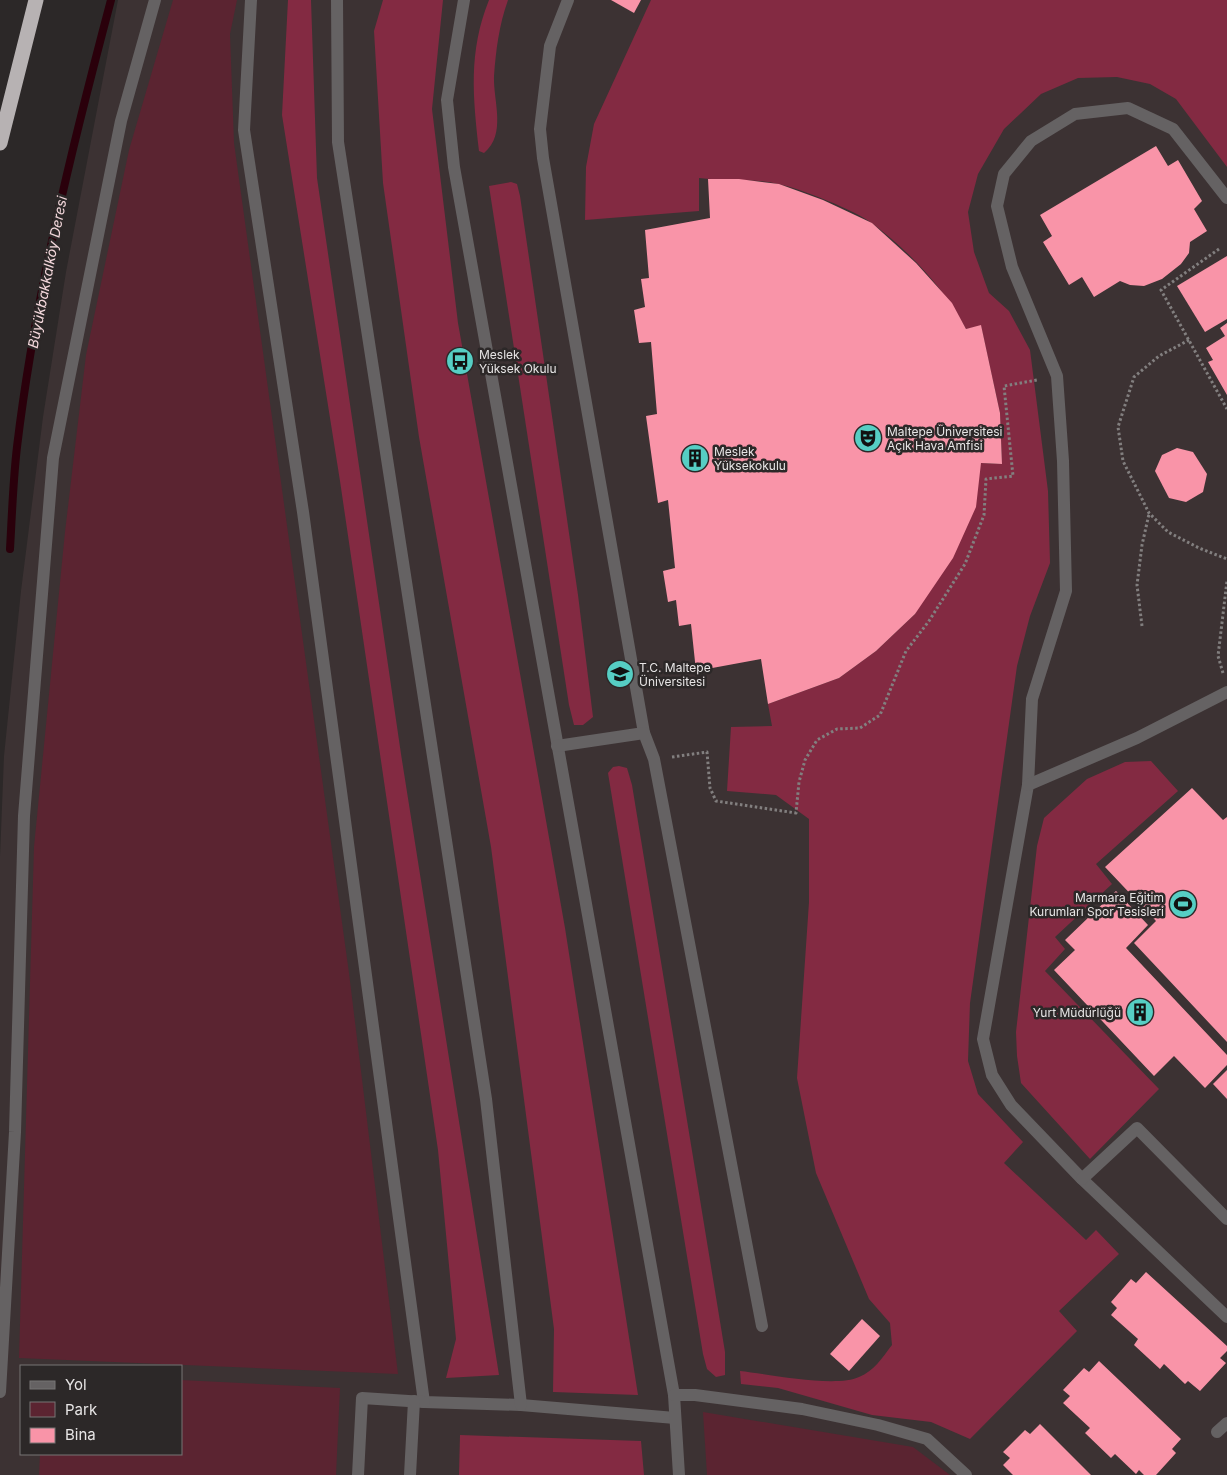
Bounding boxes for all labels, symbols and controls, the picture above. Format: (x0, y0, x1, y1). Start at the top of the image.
water label: Büyükbakkalköy Deresi (24, 194, 70, 350)
bus stop icon: Meslek Yüksek Okulu (445, 346, 475, 376)
place label: Meslek Yüksek Okulu (479, 347, 557, 376)
theatre icon: Maltepe Üniversitesi Açık Hava Amfisi (853, 423, 883, 453)
place label: Maltepe Üniversitesi Açık Hava Amfisi (887, 424, 1003, 453)
building icon: Meslek Yüksekokulu (680, 443, 710, 473)
place label: Meslek Yüksekokulu (714, 444, 786, 473)
school or university icon: T.C. Maltepe Üniversitesi (605, 659, 635, 689)
place label: T.C. Maltepe Üniversitesi (639, 660, 711, 689)
sports icon: Marmara Eğitim Kurumları Spor Tesisleri (1168, 889, 1198, 919)
place label: Marmara Eğitim Kurumları Spor Tesisleri (1029, 890, 1164, 919)
building icon: Yurt Müdürlüğü (1125, 997, 1155, 1027)
place label: Yurt Müdürlüğü (1033, 1005, 1121, 1020)
legend (20, 1365, 182, 1455)
text: Yol (65, 1375, 87, 1394)
text: Park (65, 1400, 98, 1419)
text: Bina (65, 1425, 96, 1444)

